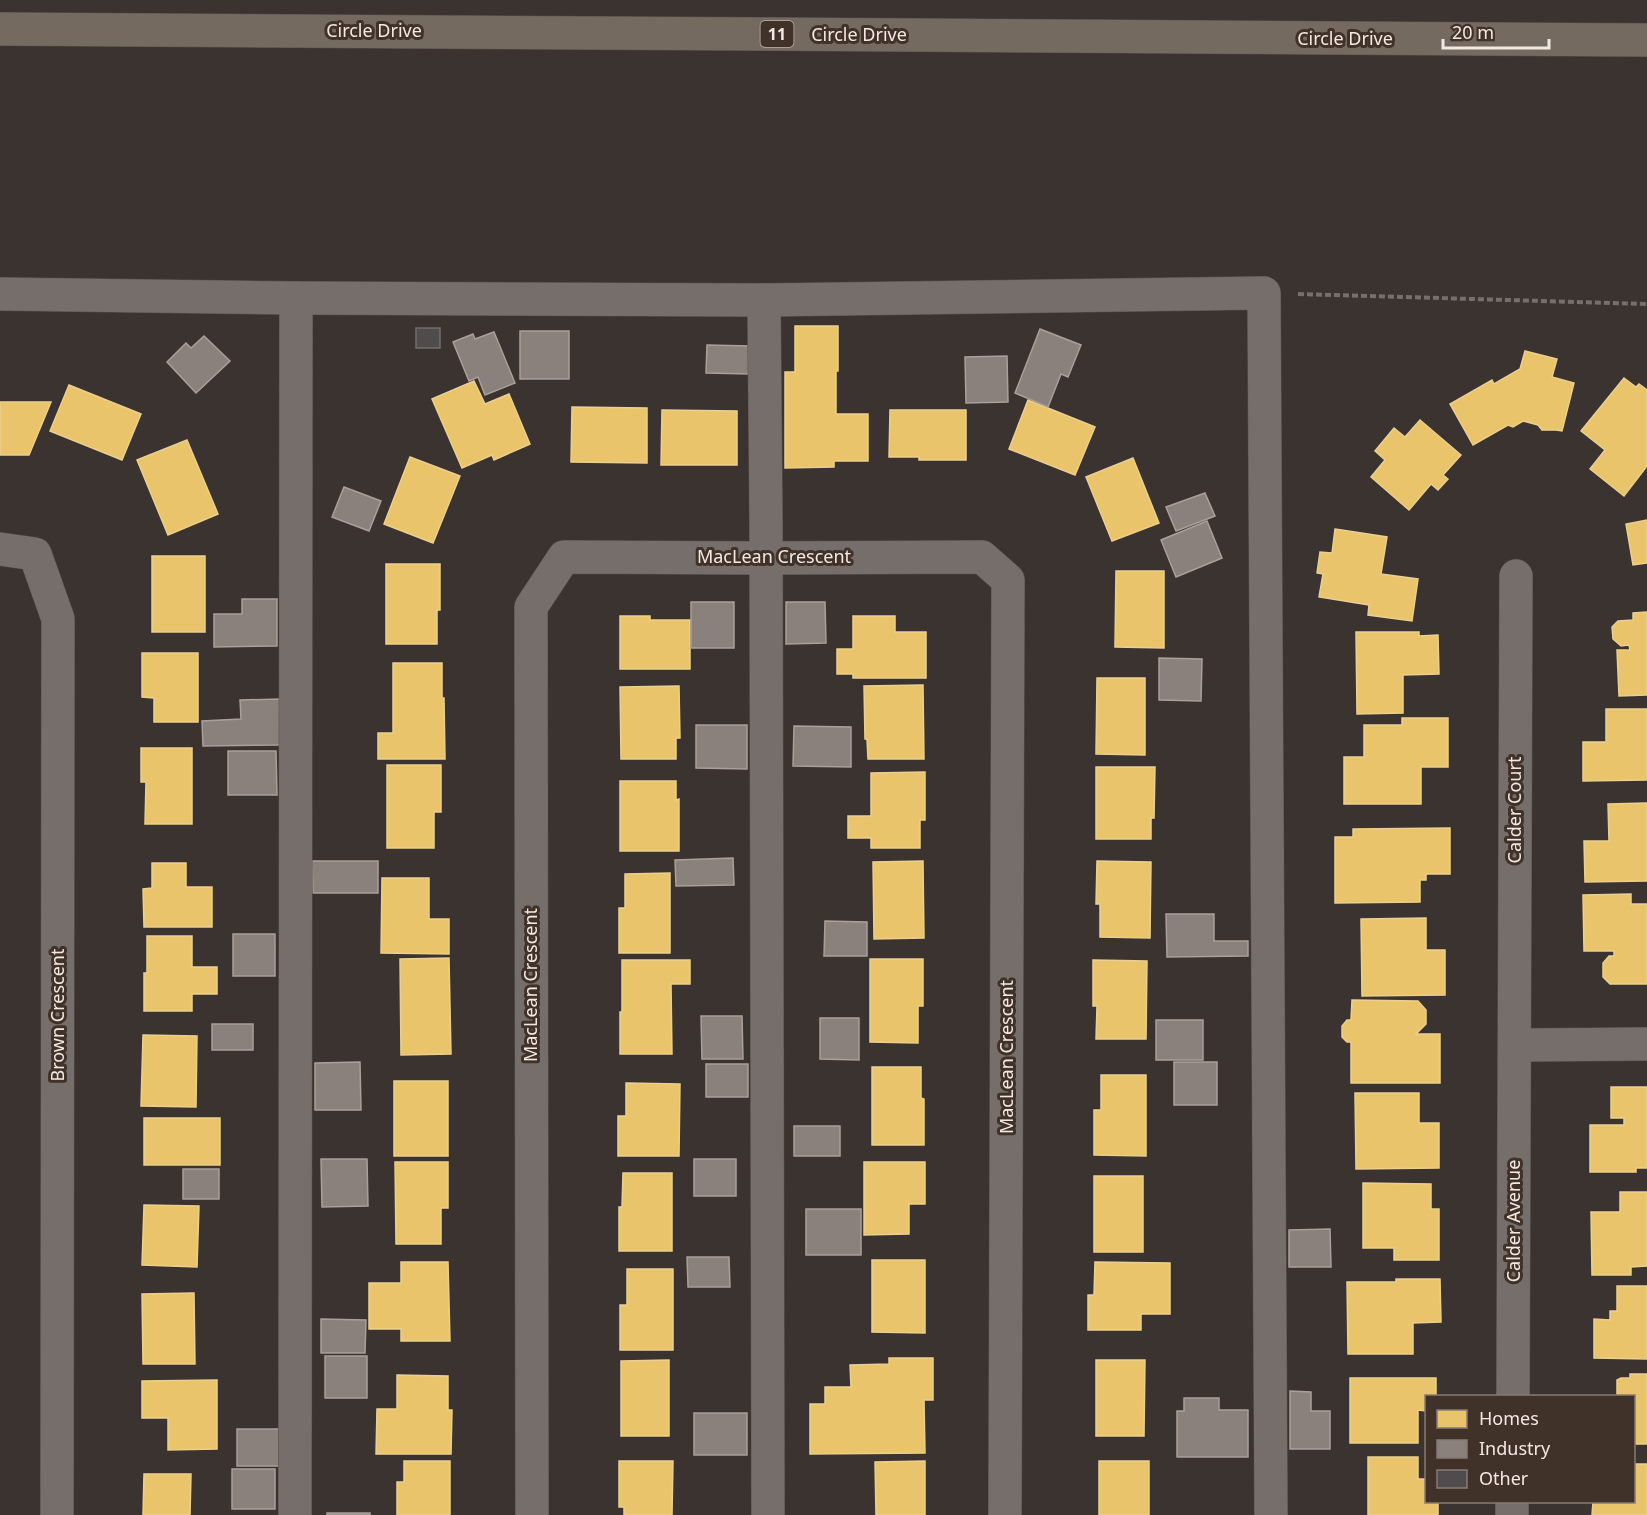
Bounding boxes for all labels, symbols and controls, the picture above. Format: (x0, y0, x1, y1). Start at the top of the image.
scale bar (1443, 12, 1550, 50)
street label: Circle Drive (326, 18, 422, 42)
text: 20 m (1452, 20, 1494, 44)
road number: 11 (760, 21, 794, 47)
street label: Circle Drive (811, 22, 907, 46)
street label: Circle Drive (1297, 26, 1393, 50)
street label: MacLean Crescent (697, 544, 852, 568)
street label: Calder Court (1502, 756, 1526, 863)
street label: MacLean Crescent (518, 907, 542, 1062)
street label: Brown Crescent (45, 948, 69, 1081)
street label: MacLean Crescent (994, 979, 1018, 1134)
street label: Calder Avenue (1501, 1160, 1525, 1282)
legend (1425, 1395, 1635, 1503)
text: Homes (1479, 1406, 1539, 1430)
text: Industry (1479, 1436, 1551, 1460)
text: Other (1479, 1466, 1529, 1490)

